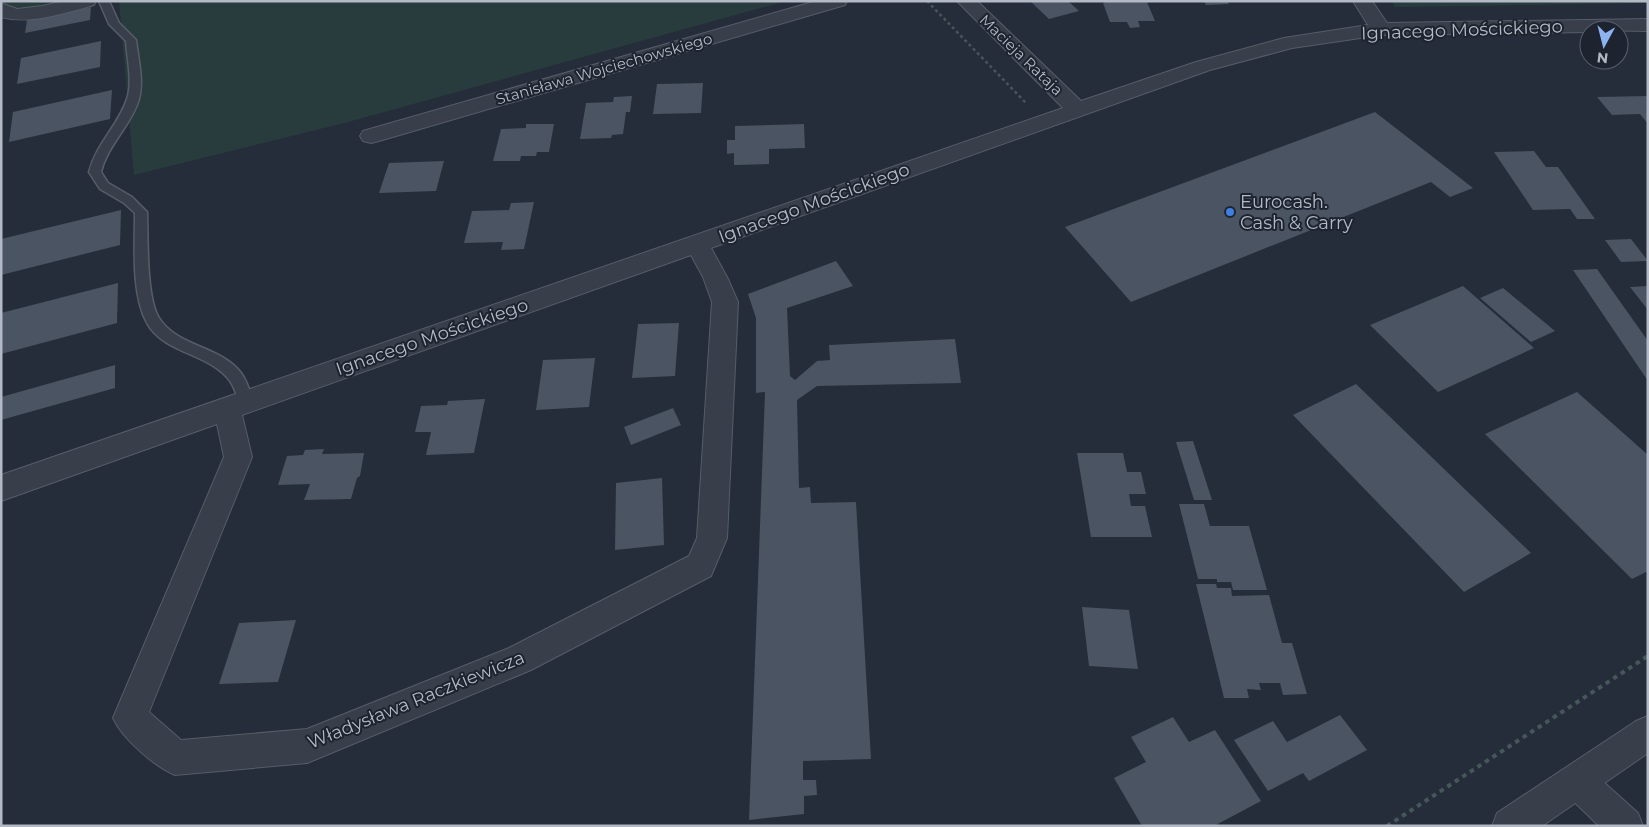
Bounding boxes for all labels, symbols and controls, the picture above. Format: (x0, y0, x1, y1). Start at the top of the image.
street label: Macieja Rataja (976, 10, 1067, 99)
street label: Ignacego Mościckiego (1361, 15, 1563, 45)
north arrow (1579, 20, 1629, 70)
street label: Stanisława Wojciechowskiego (493, 28, 714, 109)
text: N (1596, 48, 1609, 68)
street label: Ignacego Mościckiego (715, 158, 913, 248)
place label: Eurocash. Cash & Carry (1240, 191, 1353, 234)
marker: Eurocash. Cash & Carry (1224, 206, 1236, 218)
street label: Ignacego Mościckiego (333, 294, 531, 380)
street label: Władysława Raczkiewicza (304, 646, 528, 754)

